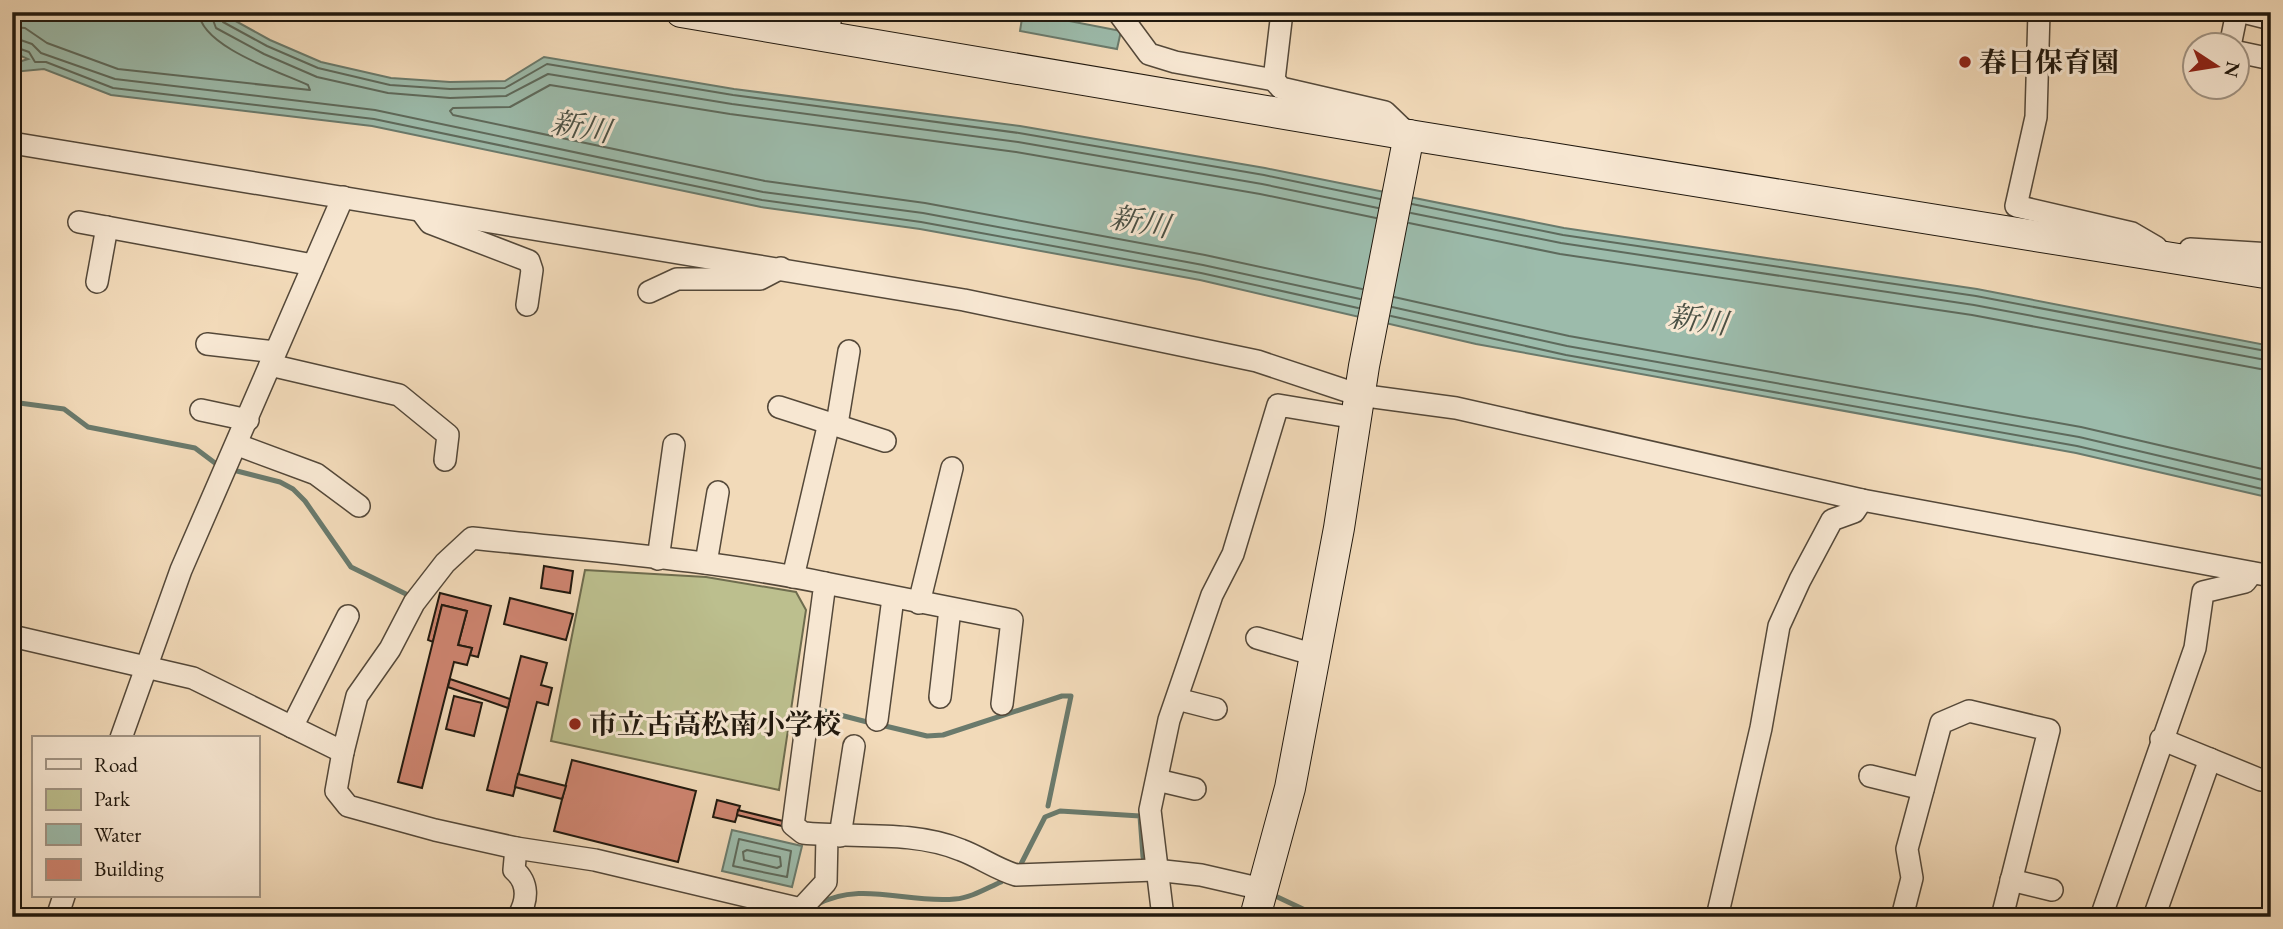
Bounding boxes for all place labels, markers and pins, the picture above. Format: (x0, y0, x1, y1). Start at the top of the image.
place label: 春日保育園 (1979, 44, 2119, 80)
marker: 春日保育園 (1957, 54, 1973, 70)
place label: 市立古高松南小学校 (589, 706, 841, 742)
marker: 市立古高松南小学校 (567, 716, 583, 732)

